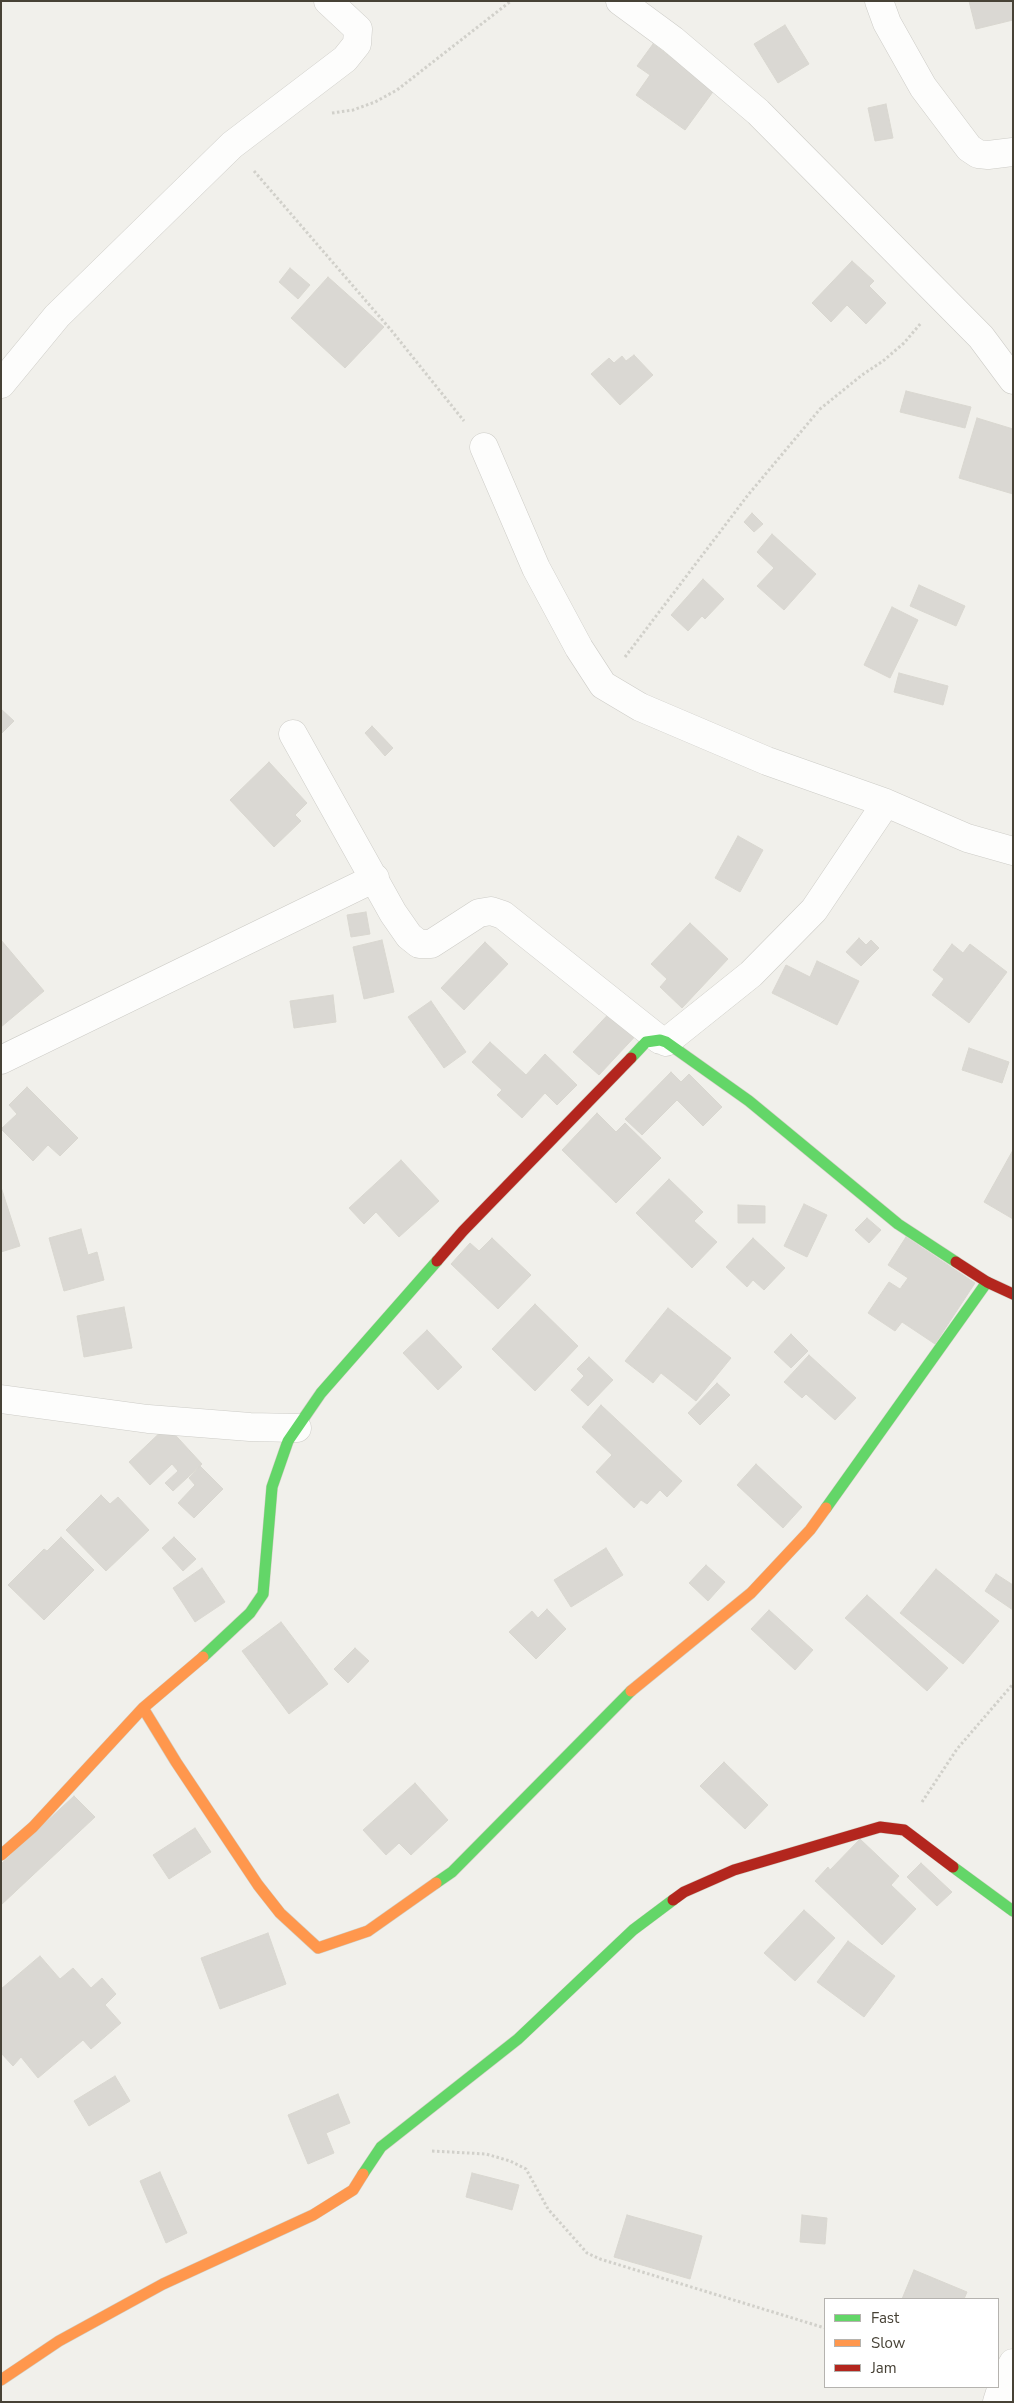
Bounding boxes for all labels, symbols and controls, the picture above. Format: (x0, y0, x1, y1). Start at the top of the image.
legend (824, 2298, 999, 2388)
text: Fast (871, 2308, 899, 2328)
text: Slow (871, 2333, 905, 2353)
text: Jam (871, 2358, 897, 2378)

